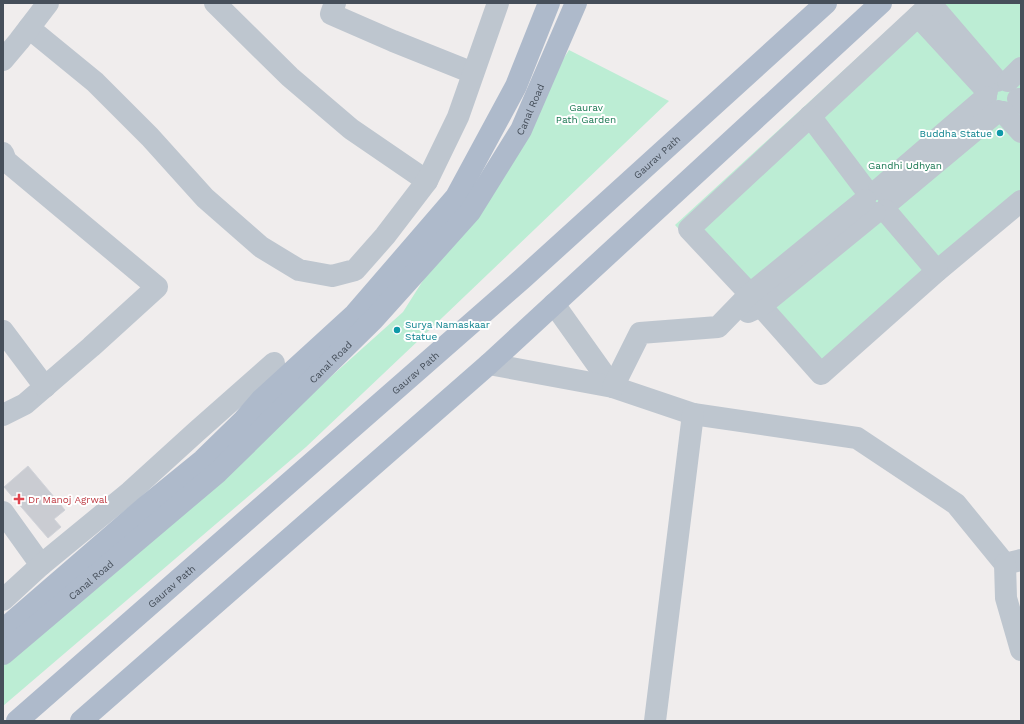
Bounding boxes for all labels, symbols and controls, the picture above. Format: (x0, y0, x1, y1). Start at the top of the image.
street label: Canal Road (514, 82, 546, 137)
park label: Gaurav Path Garden (556, 102, 616, 125)
place label: Buddha Statue (920, 128, 992, 139)
marker: Buddha Statue (995, 128, 1005, 138)
street label: Gaurav Path (632, 133, 683, 181)
park label: Gandhi Udhyan (868, 160, 942, 171)
place label: Surya Namaskaar Statue (405, 319, 490, 342)
marker: Surya Namaskaar Statue (392, 325, 402, 335)
street label: Canal Road (307, 339, 354, 385)
street label: Gaurav Path (390, 349, 441, 397)
marker: Dr Manoj Agrwal (13, 493, 25, 505)
place label: Dr Manoj Agrwal (28, 494, 107, 505)
street label: Canal Road (67, 558, 116, 602)
street label: Gaurav Path (146, 563, 197, 610)

